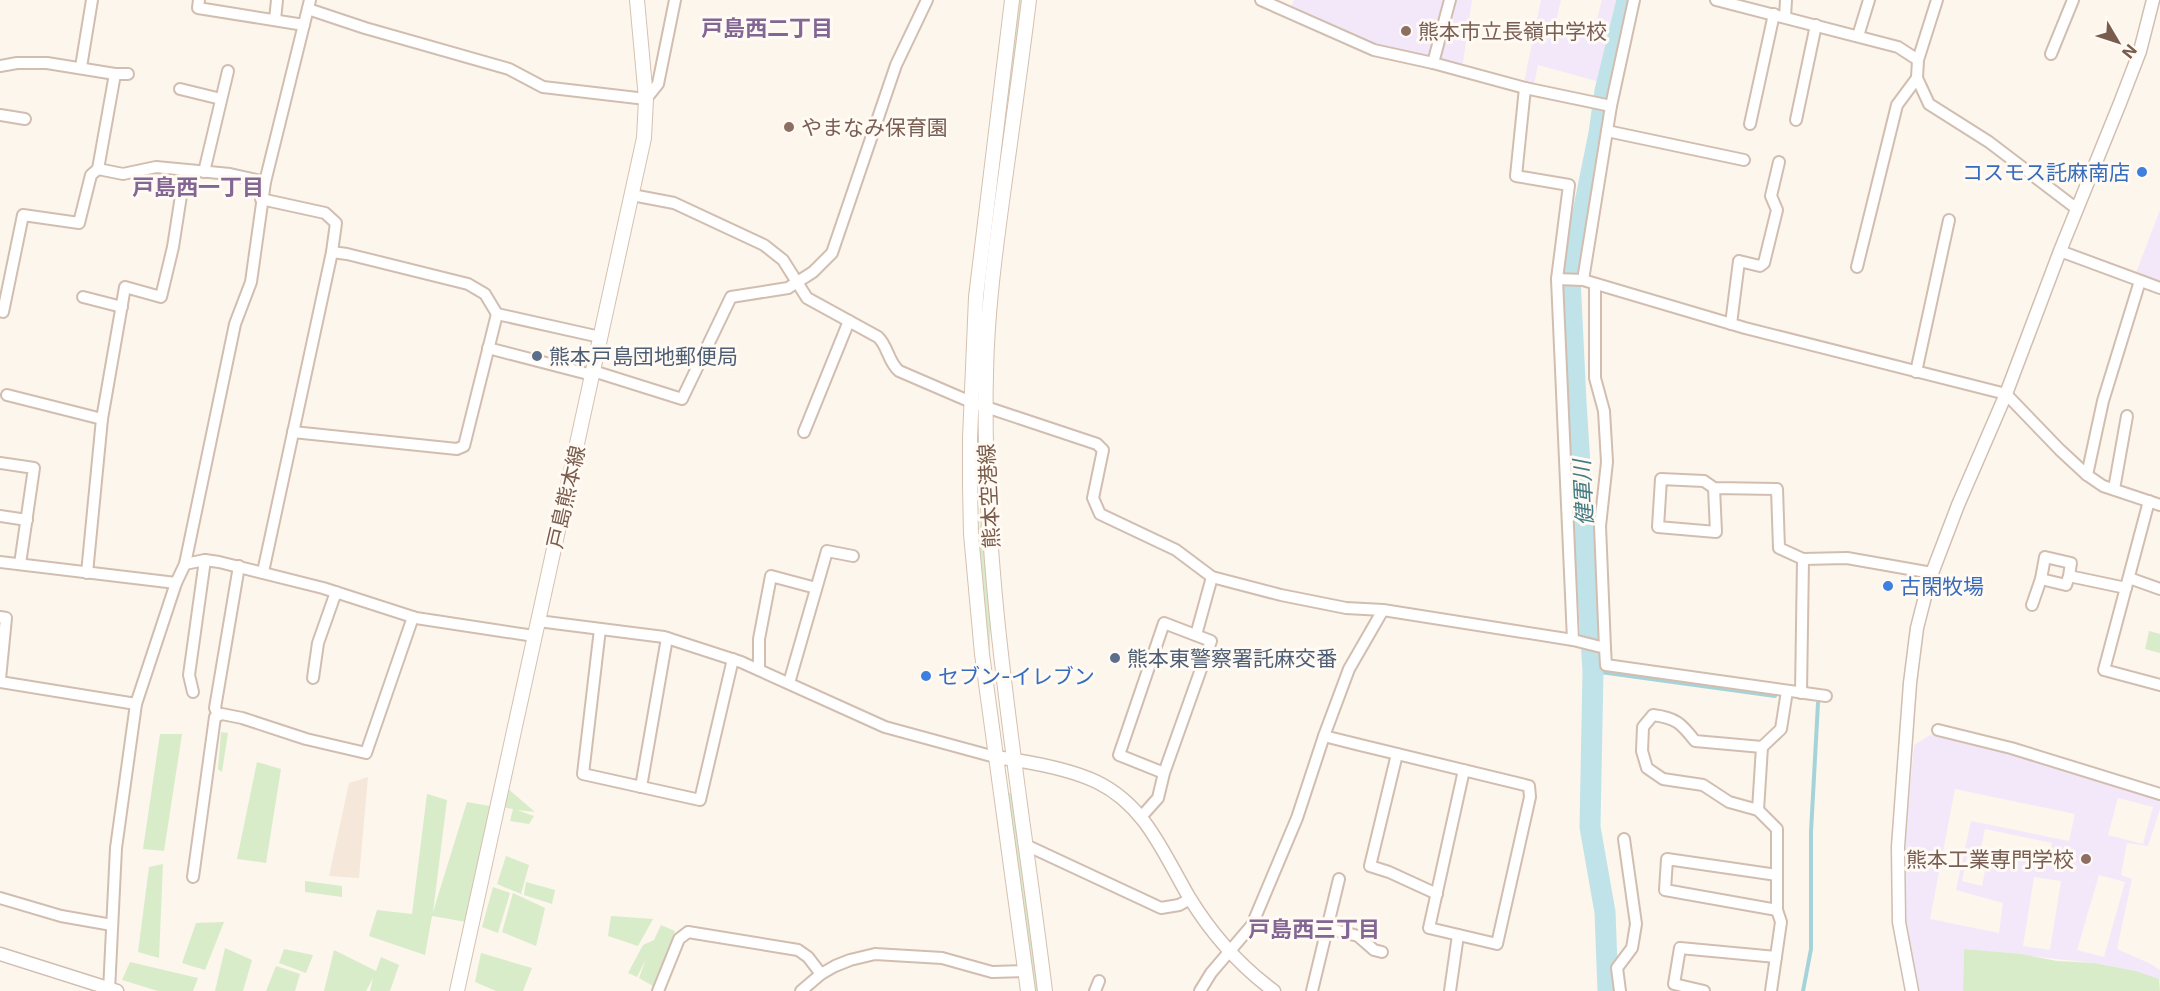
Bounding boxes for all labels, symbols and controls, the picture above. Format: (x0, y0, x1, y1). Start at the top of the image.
north arrow (2088, 12, 2148, 72)
district label: 戸島西二丁目 (701, 15, 833, 41)
place label: 熊本市立長嶺中学校 (1418, 19, 1607, 44)
marker: 熊本市立長嶺中学校 (1399, 24, 1413, 38)
text: N (2118, 40, 2141, 62)
place label: やまなみ保育園 (801, 115, 948, 140)
marker: やまなみ保育園 (782, 120, 796, 134)
place label: コスモス託麻南店 (1962, 160, 2130, 185)
marker: コスモス託麻南店 (2135, 165, 2149, 179)
district label: 戸島西一丁目 (132, 174, 264, 200)
place label: 熊本戸島団地郵便局 (549, 344, 738, 369)
marker: 熊本戸島団地郵便局 (530, 349, 544, 363)
street label: 戸島熊本線 (542, 443, 590, 551)
street label: 熊本空港線 (974, 443, 1004, 549)
water label: 健軍川 (1568, 457, 1598, 527)
place label: 古閑牧場 (1900, 574, 1984, 599)
marker: 古閑牧場 (1881, 579, 1895, 593)
place label: 熊本東警察署託麻交番 (1127, 646, 1337, 671)
marker: 熊本東警察署託麻交番 (1108, 651, 1122, 665)
place label: セブン-イレブン (938, 664, 1095, 689)
marker: セブン-イレブン (919, 669, 933, 683)
place label: 熊本工業専門学校 (1906, 847, 2074, 872)
marker: 熊本工業専門学校 (2079, 852, 2093, 866)
district label: 戸島西三丁目 (1248, 916, 1380, 942)

